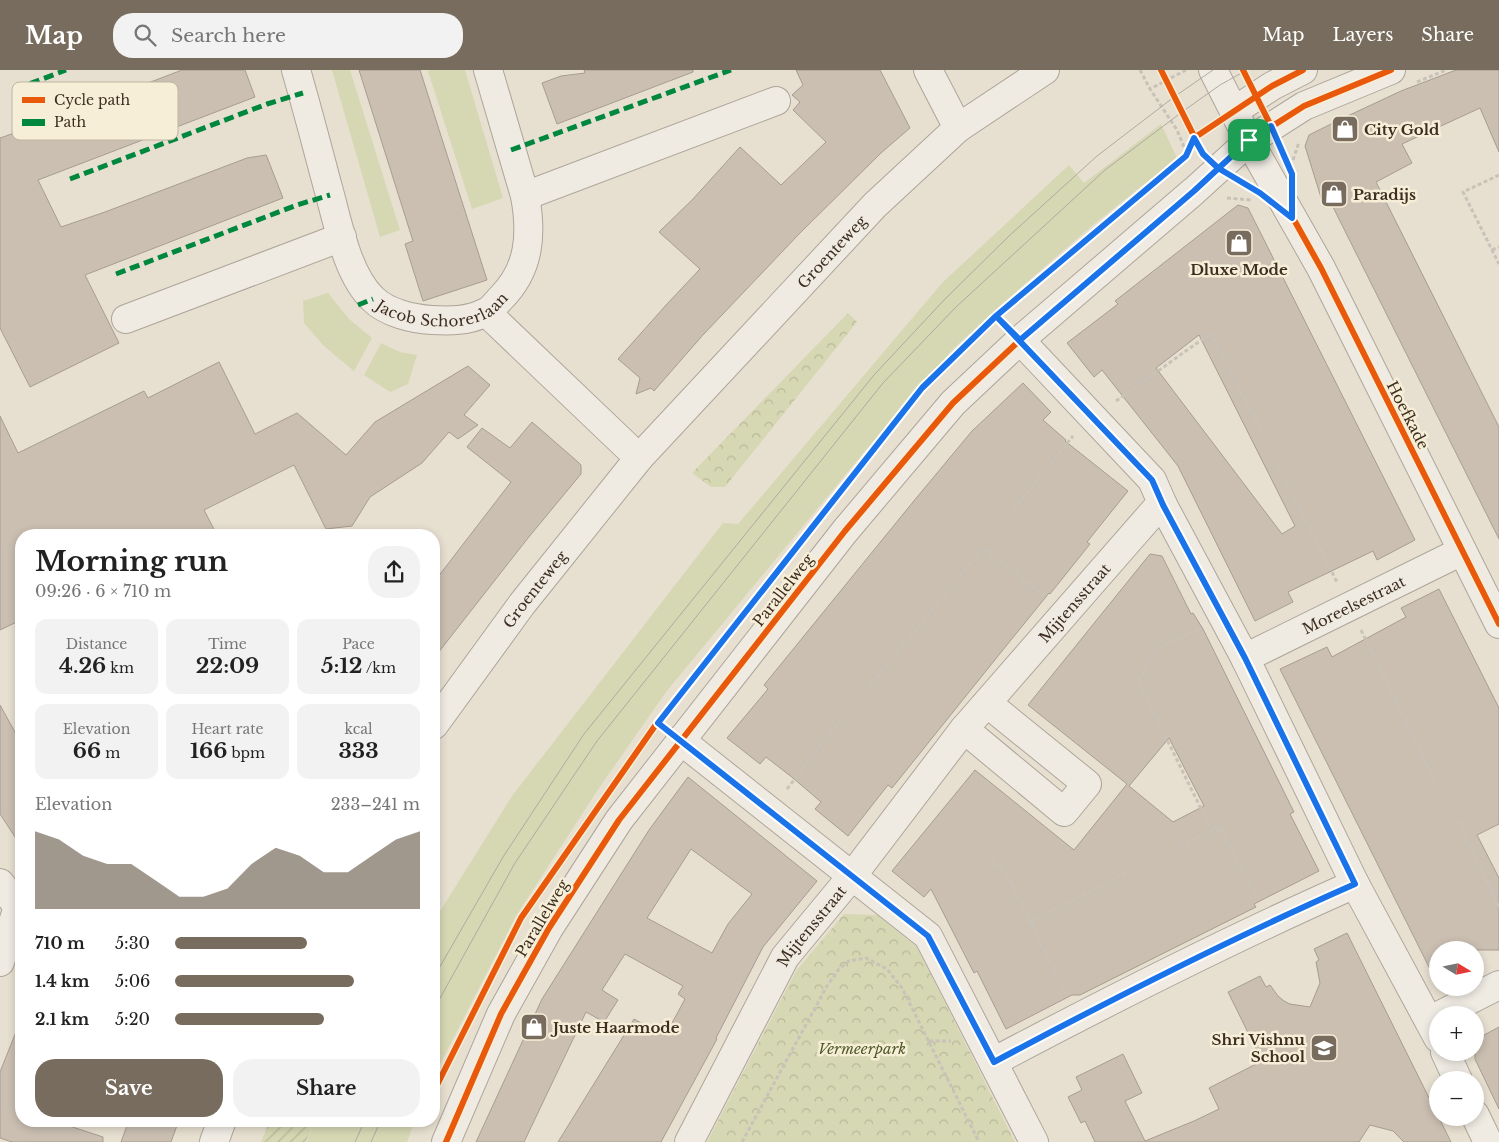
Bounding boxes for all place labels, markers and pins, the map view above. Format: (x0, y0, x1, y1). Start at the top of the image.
shop icon: City Gold (1330, 114, 1360, 144)
pin (1228, 119, 1270, 161)
place label: City Gold (1364, 120, 1440, 139)
shop icon: Paradijs (1319, 179, 1349, 209)
place label: Paradijs (1353, 185, 1416, 204)
shop icon: Dluxe Mode (1224, 228, 1254, 258)
place label: Dluxe Mode (1190, 260, 1288, 279)
shop icon: Juste Haarmode (519, 1012, 549, 1042)
place label: Juste Haarmode (550, 1018, 680, 1037)
place label: Shri Vishnu School (1212, 1030, 1306, 1066)
school or university icon: Shri Vishnu School (1309, 1033, 1339, 1063)

